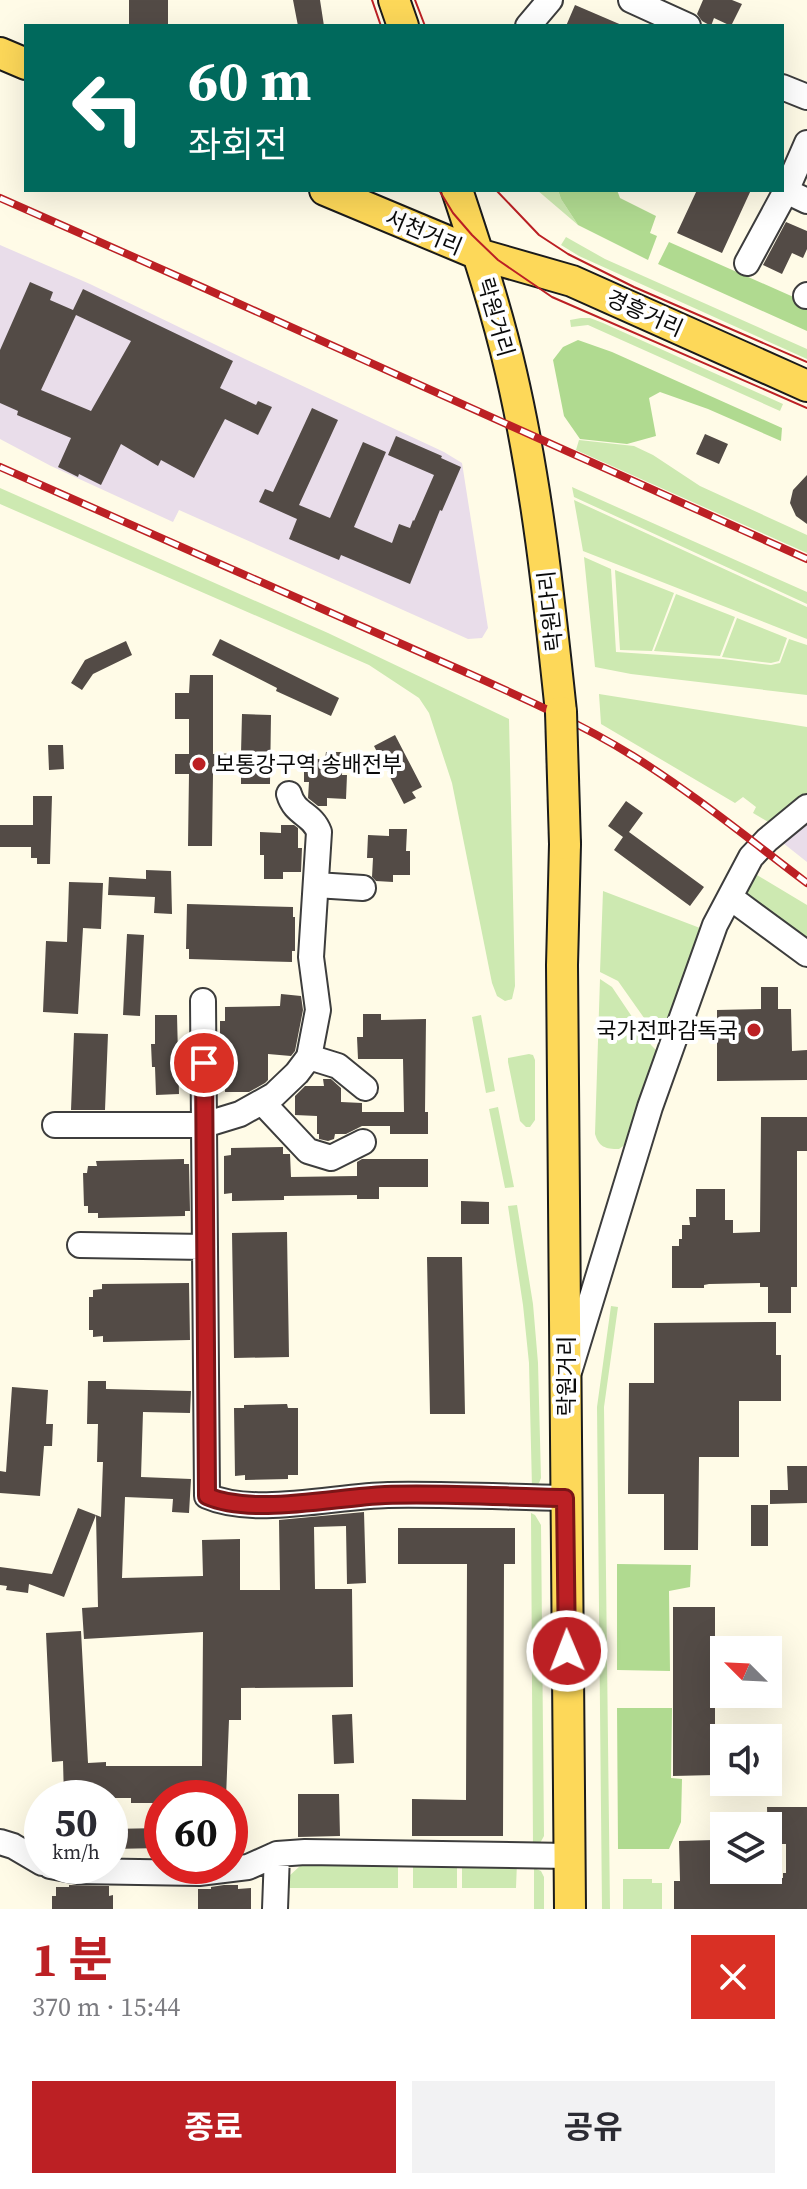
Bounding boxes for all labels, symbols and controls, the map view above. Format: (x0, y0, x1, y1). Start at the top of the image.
text: 60 m (188, 42, 311, 119)
icon: left (56, 56, 160, 160)
text: 좌회전 (188, 120, 287, 169)
street label: 서천거리 (381, 202, 467, 262)
street label: 락원거리 (470, 274, 522, 360)
street label: 경흥거리 (602, 283, 688, 343)
street label: 락원다리 (531, 569, 569, 653)
place label: 보통강구역 송배전부 (215, 749, 402, 779)
marker: 보통강구역 송배전부 (190, 755, 208, 773)
place label: 국가전파감독국 (596, 1015, 738, 1045)
marker: 국가전파감독국 (745, 1021, 763, 1039)
pin (170, 1029, 238, 1097)
icon: arrive (182, 1041, 226, 1085)
street label: 락원거리 (551, 1336, 581, 1416)
position arrow (525, 1609, 609, 1693)
north arrow (710, 1636, 782, 1708)
map controls (710, 1636, 782, 1884)
button: sound (710, 1724, 782, 1796)
speed limit sign: 60 (144, 1780, 248, 1884)
text: 50 (54, 1795, 98, 1849)
button: layers (710, 1812, 782, 1884)
text: km/h (52, 1838, 100, 1866)
text: 1 분 (32, 1926, 112, 1992)
button: close (691, 1935, 775, 2019)
text: 370 m · 15:44 (32, 1989, 180, 2025)
button: 종료 (32, 2081, 396, 2173)
button: 공유 (412, 2081, 775, 2173)

